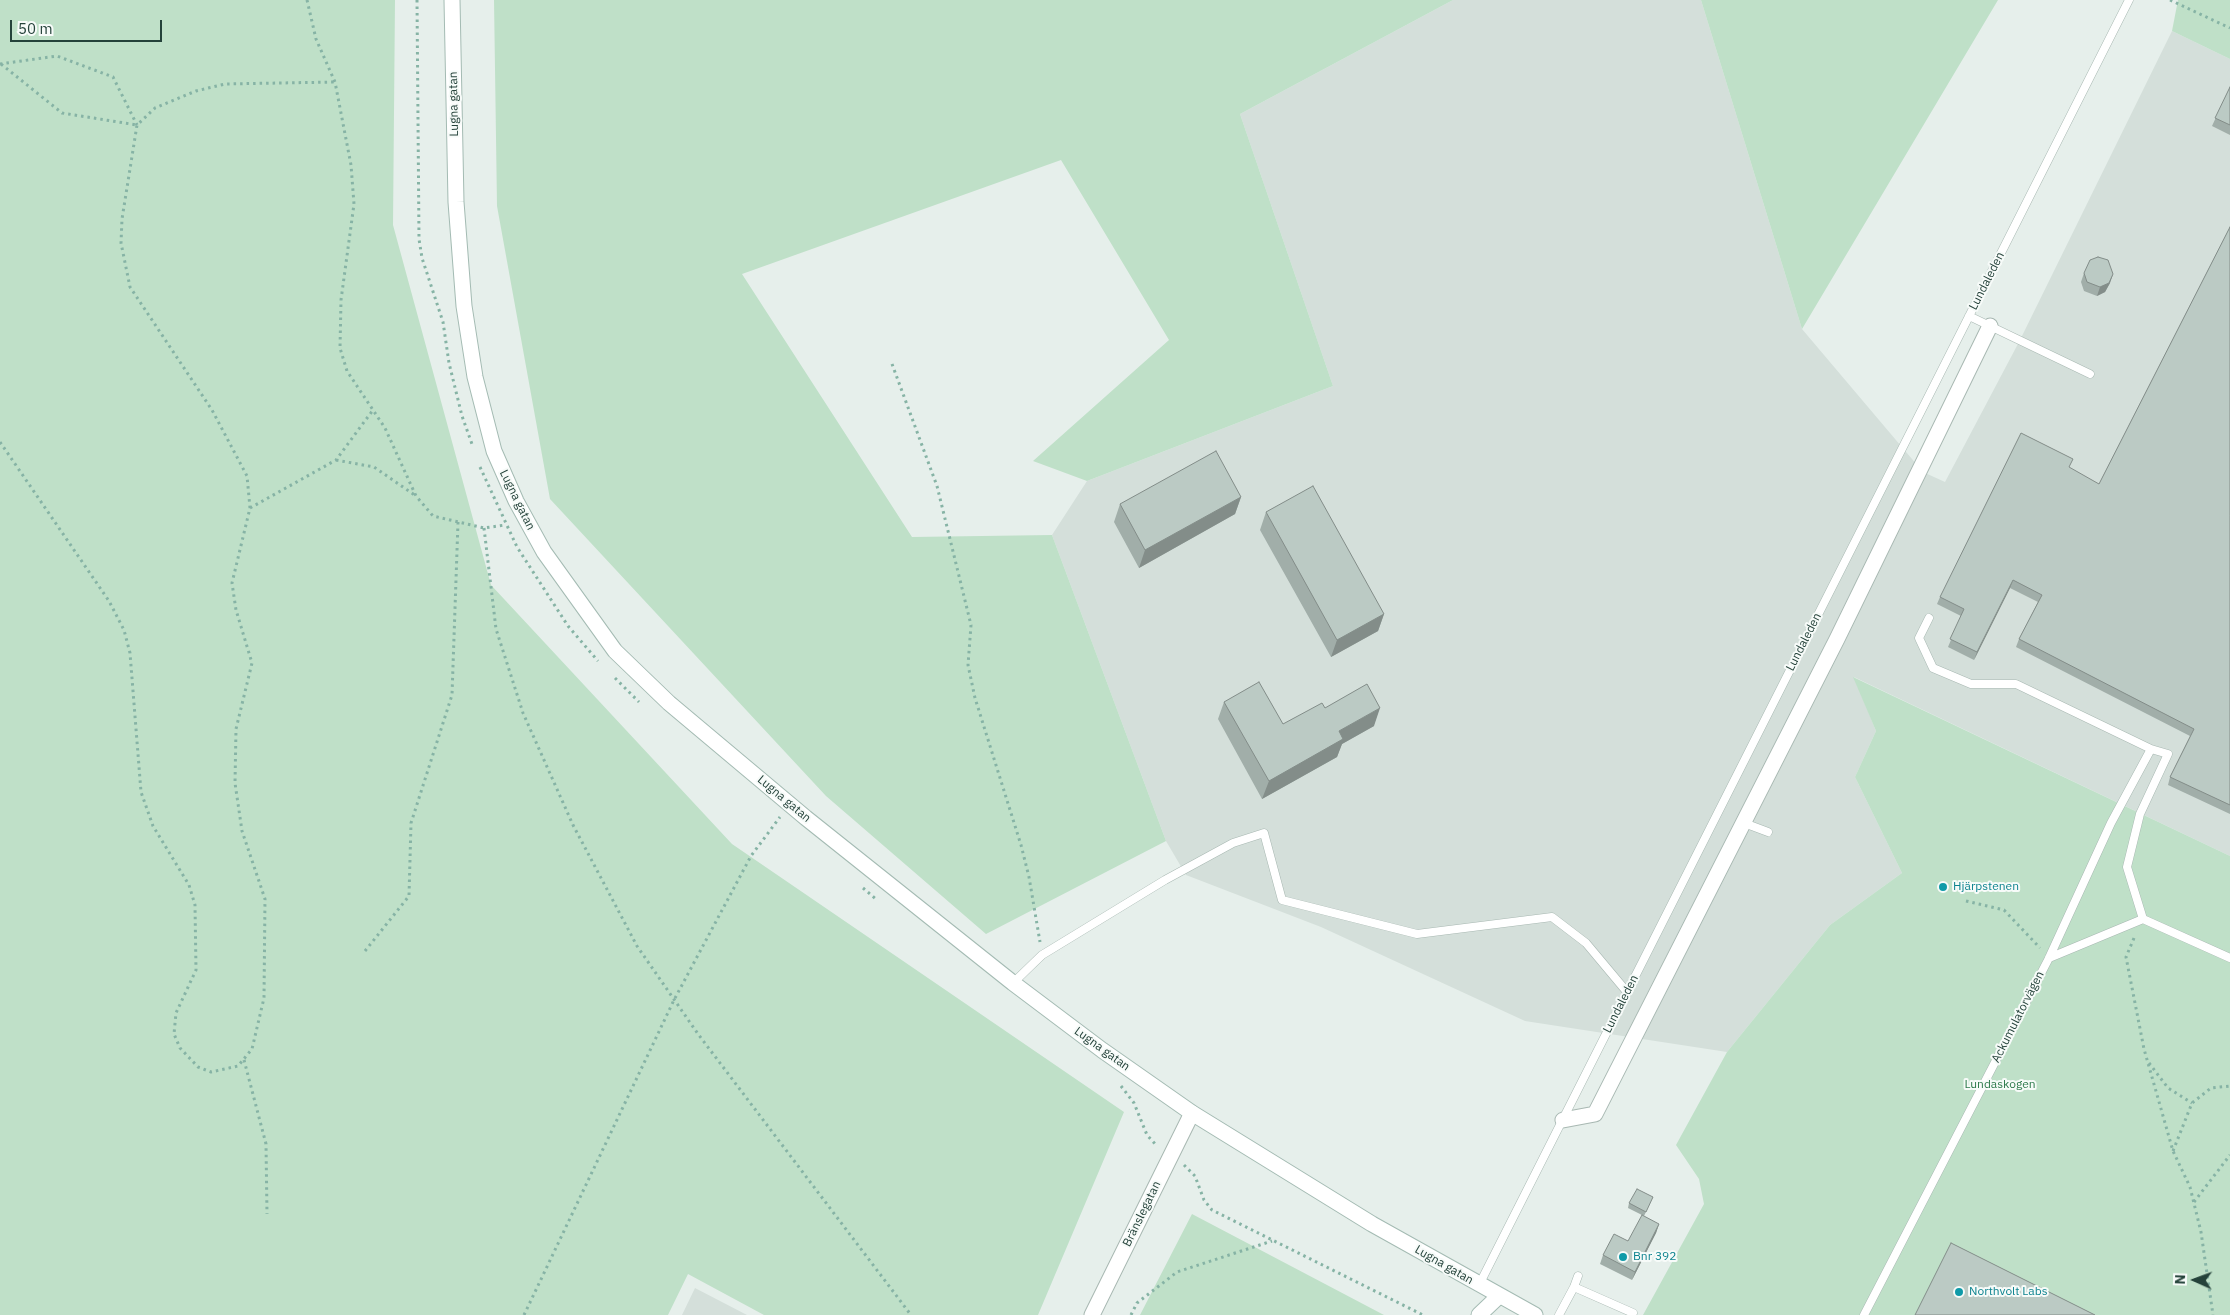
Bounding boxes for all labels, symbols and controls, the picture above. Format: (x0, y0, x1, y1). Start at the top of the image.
scale bar (12, 10, 165, 42)
text: 50 m (18, 19, 53, 38)
street label: Lugna gatan (446, 71, 462, 137)
street label: Lundaleden (1966, 250, 2008, 312)
street label: Lugna gatan (496, 468, 538, 532)
street label: Lundaleden (1783, 611, 1825, 673)
street label: Lugna gatan (754, 773, 814, 825)
place label: Hjärpstenen (1953, 880, 2019, 894)
marker: Hjärpstenen (1937, 881, 1949, 893)
street label: Ackumulatorvägen (1989, 969, 2047, 1065)
street label: Lundaleden (1600, 973, 1642, 1035)
street label: Lugna gatan (1071, 1024, 1133, 1074)
park label: Lundaskogen (1964, 1078, 2036, 1092)
street label: Bränslegatan (1120, 1179, 1164, 1249)
street label: Lugna gatan (1412, 1242, 1476, 1288)
place label: Bnr 392 (1633, 1250, 1676, 1264)
marker: Bnr 392 (1617, 1251, 1629, 1263)
north arrow (2170, 1255, 2220, 1305)
text: N (2171, 1274, 2189, 1285)
place label: Northvolt Labs (1969, 1285, 2048, 1299)
marker: Northvolt Labs (1953, 1286, 1965, 1298)

